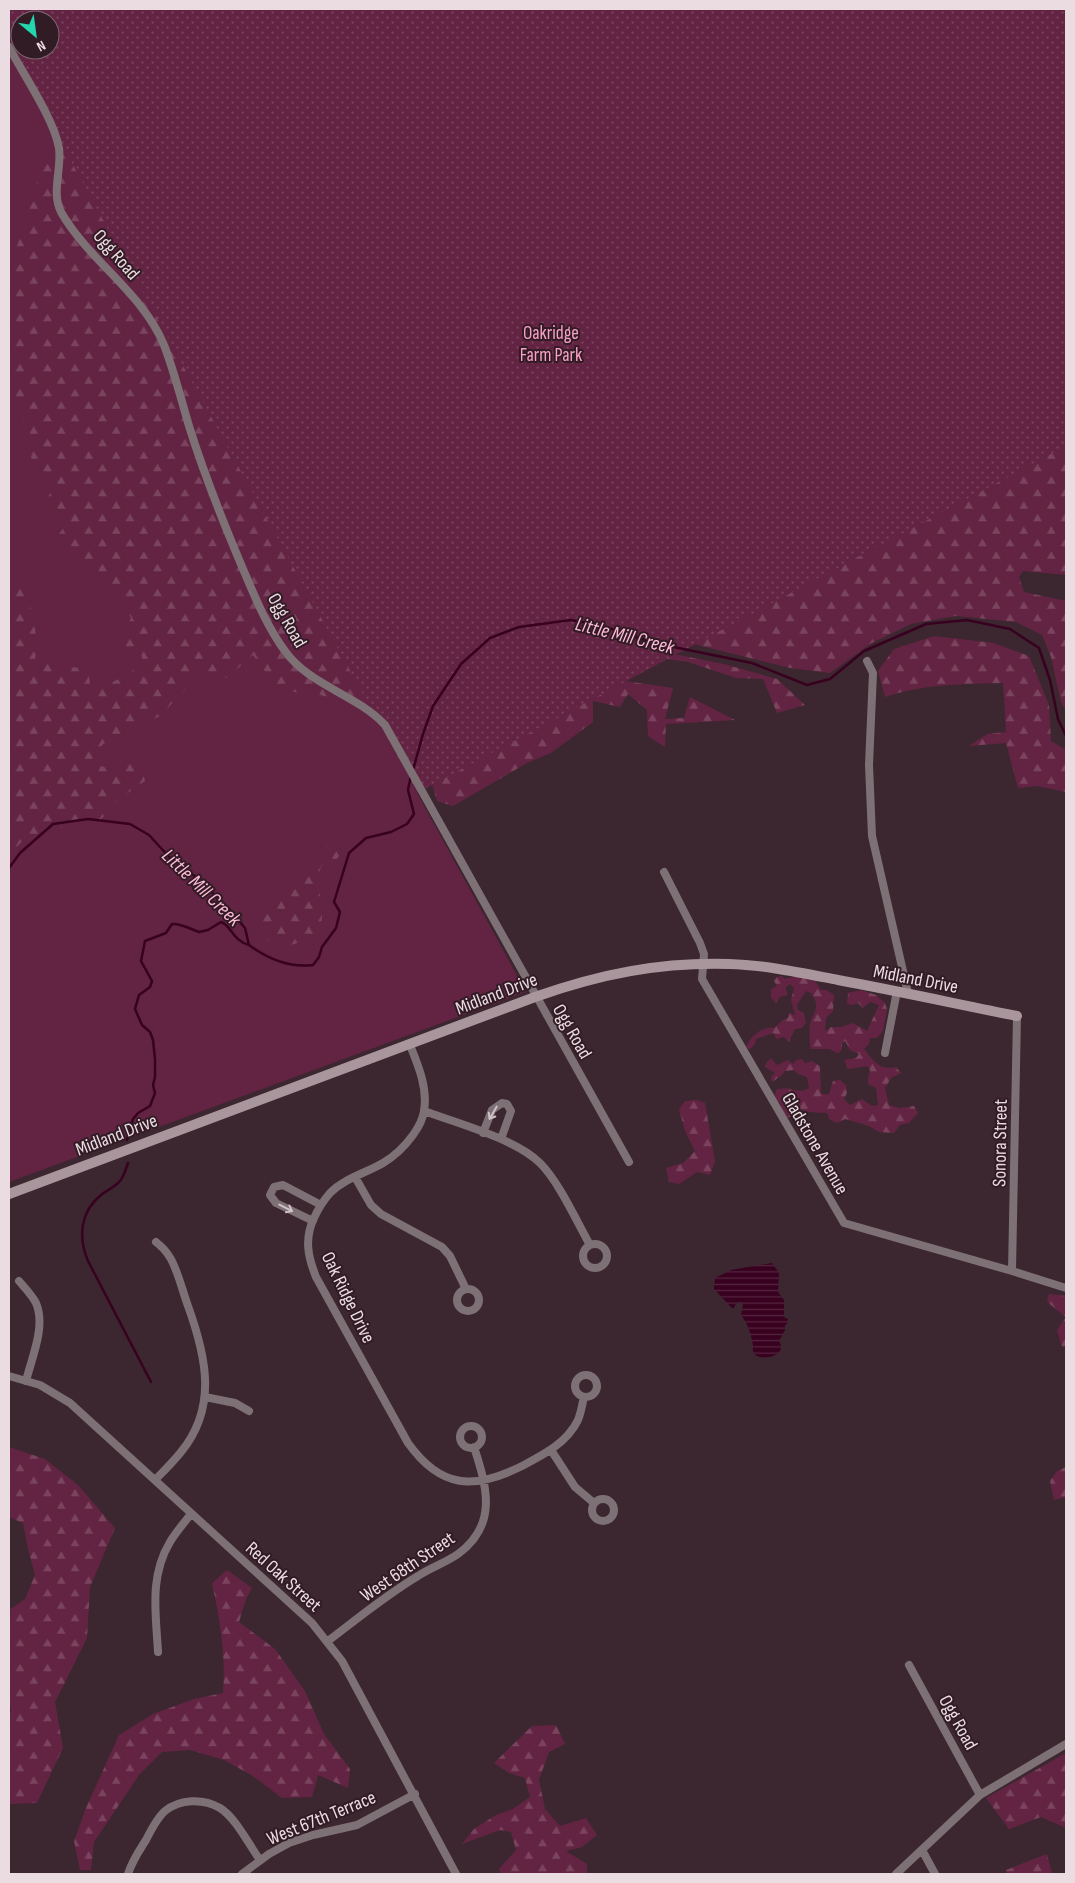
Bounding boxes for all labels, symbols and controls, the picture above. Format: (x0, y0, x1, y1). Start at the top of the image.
north arrow (10, 10, 60, 60)
text: N (34, 37, 48, 55)
street label: Ogg Road (88, 225, 144, 285)
park label: Oakridge Farm Park (520, 322, 583, 367)
street label: Ogg Road (262, 589, 311, 652)
water label: Little Mill Creek (573, 612, 677, 660)
water label: Little Mill Creek (157, 844, 246, 932)
street label: Midland Drive (871, 960, 960, 999)
street label: Midland Drive (452, 968, 541, 1021)
street label: Ogg Road (547, 1000, 596, 1063)
street label: Gladstone Avenue (776, 1089, 853, 1199)
street label: Sonora Street (988, 1099, 1013, 1187)
one-way arrow (487, 1105, 497, 1119)
street label: Midland Drive (72, 1109, 161, 1162)
one-way arrow (279, 1203, 294, 1213)
street label: Oak Ridge Drive (316, 1248, 380, 1347)
street label: West 68th Street (356, 1527, 460, 1607)
street label: Red Oak Street (240, 1537, 326, 1617)
street label: Ogg Road (933, 1691, 982, 1754)
street label: West 67th Terrace (264, 1786, 379, 1851)

